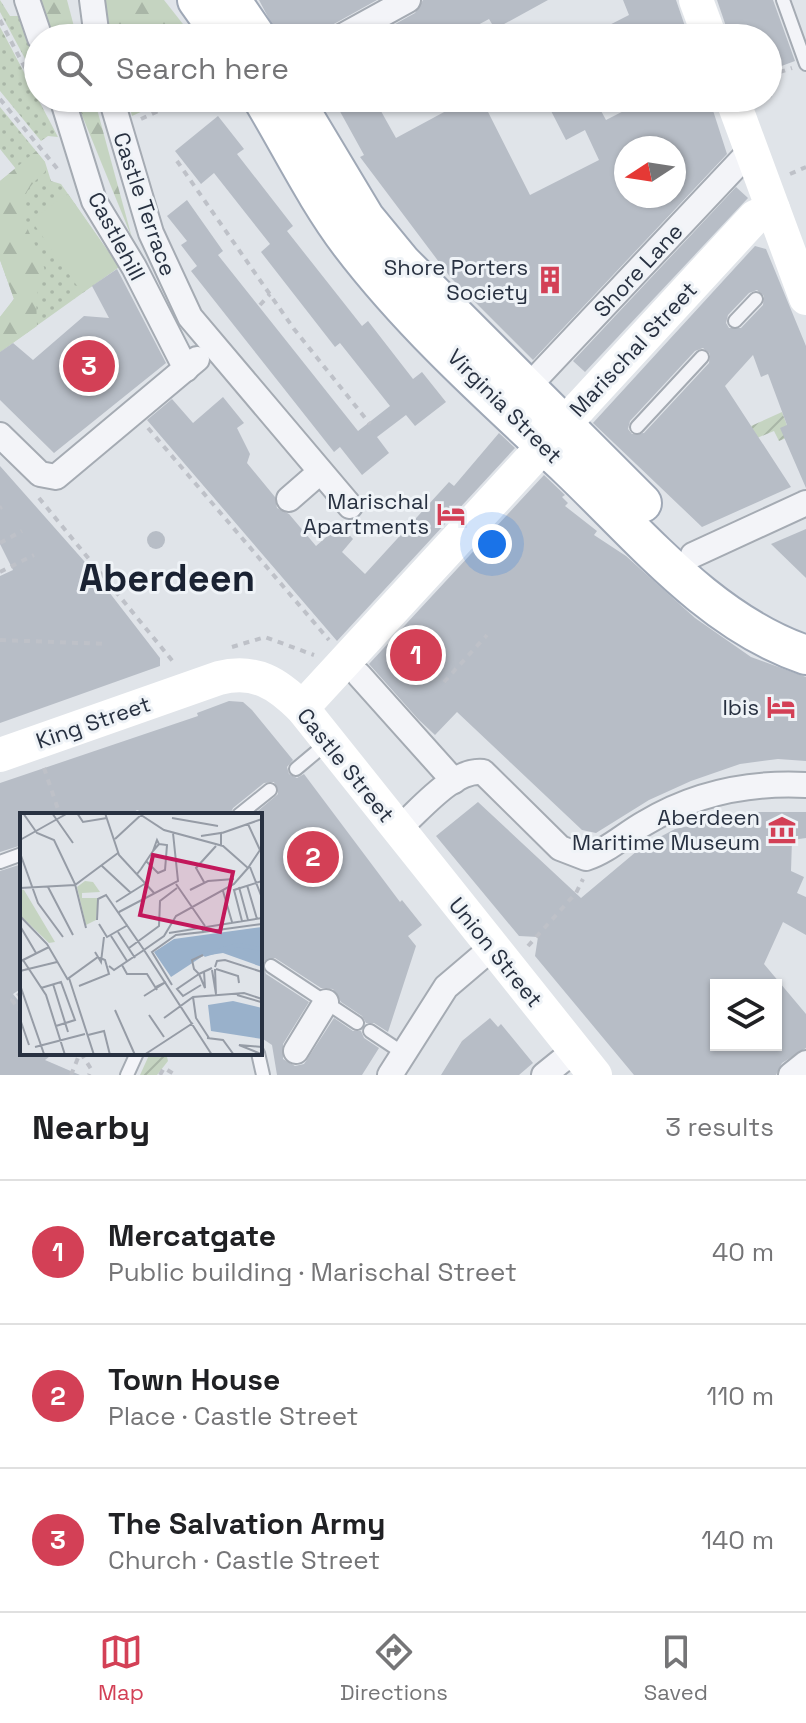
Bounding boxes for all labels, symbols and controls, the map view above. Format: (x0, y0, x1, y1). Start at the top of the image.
search box (24, 24, 782, 112)
icon: search (52, 46, 96, 90)
text: Search here (116, 49, 289, 88)
street label: Castle Terrace (107, 128, 183, 280)
north arrow (614, 136, 686, 208)
street label: Castlehill (82, 187, 152, 285)
street label: Shore Lane (587, 217, 689, 323)
place label: Shore Porters Society (384, 253, 528, 306)
building icon: Shore Porters Society (535, 265, 565, 295)
street label: Marischal Street (563, 276, 703, 422)
pin: 3 (63, 336, 115, 396)
street label: Virginia Street (442, 343, 568, 469)
place label: Marischal Apartments (303, 487, 429, 540)
hotel icon: Marischal Apartments (436, 499, 466, 529)
your location (472, 524, 512, 564)
district label: Aberdeen (79, 554, 255, 602)
pin: 1 (390, 625, 442, 685)
street label: King Street (32, 689, 154, 755)
hotel icon: Ibis (766, 692, 796, 722)
place label: Ibis (722, 693, 759, 721)
street label: Castle Street (291, 702, 401, 828)
place label: Aberdeen Maritime Museum (572, 803, 760, 856)
inset map (20, 813, 262, 1055)
museum icon: Aberdeen Maritime Museum (767, 815, 797, 845)
pin: 2 (287, 827, 339, 887)
street label: Union Street (443, 891, 549, 1013)
map controls (710, 979, 782, 1051)
button: layers (710, 979, 782, 1051)
text: Nearby (32, 1106, 150, 1149)
text: 3 results (665, 1110, 774, 1144)
text: Mercatgate (108, 1216, 276, 1255)
text: 1 (52, 1235, 64, 1269)
text: 40 m (712, 1235, 774, 1269)
text: Public building · Marischal Street (108, 1255, 517, 1289)
text: Town House (108, 1360, 280, 1399)
text: 2 (50, 1379, 66, 1413)
text: 110 m (707, 1379, 774, 1413)
text: Place · Castle Street (108, 1399, 359, 1433)
text: The Salvation Army (108, 1504, 385, 1543)
text: 3 (50, 1523, 66, 1557)
text: 140 m (701, 1523, 774, 1557)
text: Church · Castle Street (108, 1543, 380, 1577)
tab: Map (98, 1630, 144, 1706)
tab: Directions (340, 1630, 448, 1706)
tab: Saved (644, 1630, 708, 1706)

